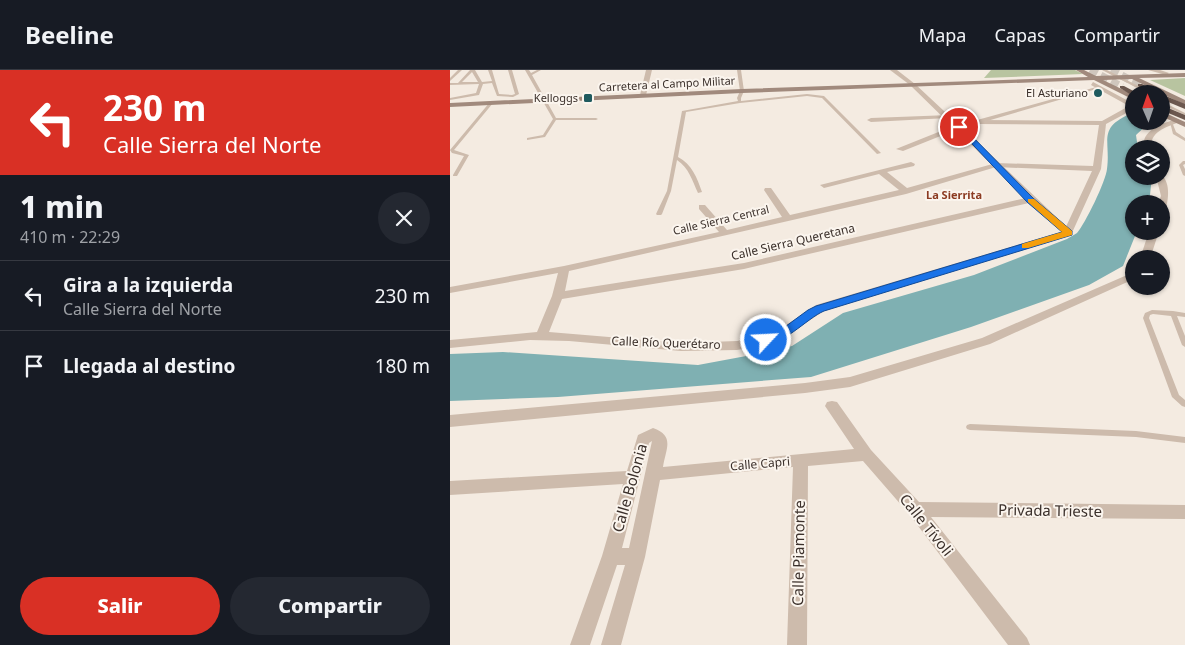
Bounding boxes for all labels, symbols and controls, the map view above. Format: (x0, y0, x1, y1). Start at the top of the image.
text: Beeline (25, 18, 114, 51)
text: Mapa (919, 23, 966, 47)
text: Capas (994, 23, 1046, 47)
text: Compartir (1074, 23, 1160, 47)
street label: Carretera al Campo Militar (598, 72, 736, 95)
text: 230 m (103, 84, 206, 131)
place label: El Asturiano (1026, 85, 1088, 100)
north arrow (1125, 85, 1170, 130)
map controls (1125, 85, 1170, 295)
marker: El Asturiano (1092, 87, 1104, 99)
icon: left (20, 90, 85, 155)
place label: Kelloggs (534, 90, 578, 105)
marker: Kelloggs (582, 92, 594, 104)
pin (938, 106, 980, 148)
icon: arrive (945, 113, 973, 141)
text: Calle Sierra del Norte (103, 129, 321, 159)
button: layers (1125, 140, 1170, 185)
text: 1 min (20, 186, 104, 227)
district label: La Sierrita (926, 187, 982, 202)
button: close (378, 192, 430, 244)
button: + (1125, 195, 1170, 240)
street label: Calle Sierra Central (671, 201, 770, 238)
street label: Calle Sierra Queretana (729, 219, 856, 264)
text: 410 m · 22:29 (20, 226, 120, 248)
button: − (1125, 250, 1170, 295)
text: Gira a la izquierda (63, 272, 233, 298)
icon: left (20, 282, 48, 310)
text: 230 m (375, 283, 430, 309)
text: Calle Sierra del Norte (63, 298, 222, 320)
position arrow (739, 313, 791, 365)
street label: Calle Río Querétaro (611, 332, 721, 353)
icon: arrive (20, 352, 48, 380)
text: Llegada al destino (63, 353, 235, 379)
text: 180 m (375, 353, 430, 379)
street label: Calle Bolonia (607, 441, 651, 534)
street label: Calle Capri (729, 452, 791, 475)
street label: Calle Tívoli (896, 489, 958, 560)
street label: Privada Trieste (998, 499, 1102, 521)
street label: Calle Piamonte (787, 500, 809, 606)
button: Salir (20, 577, 220, 635)
button: Compartir (230, 577, 430, 635)

